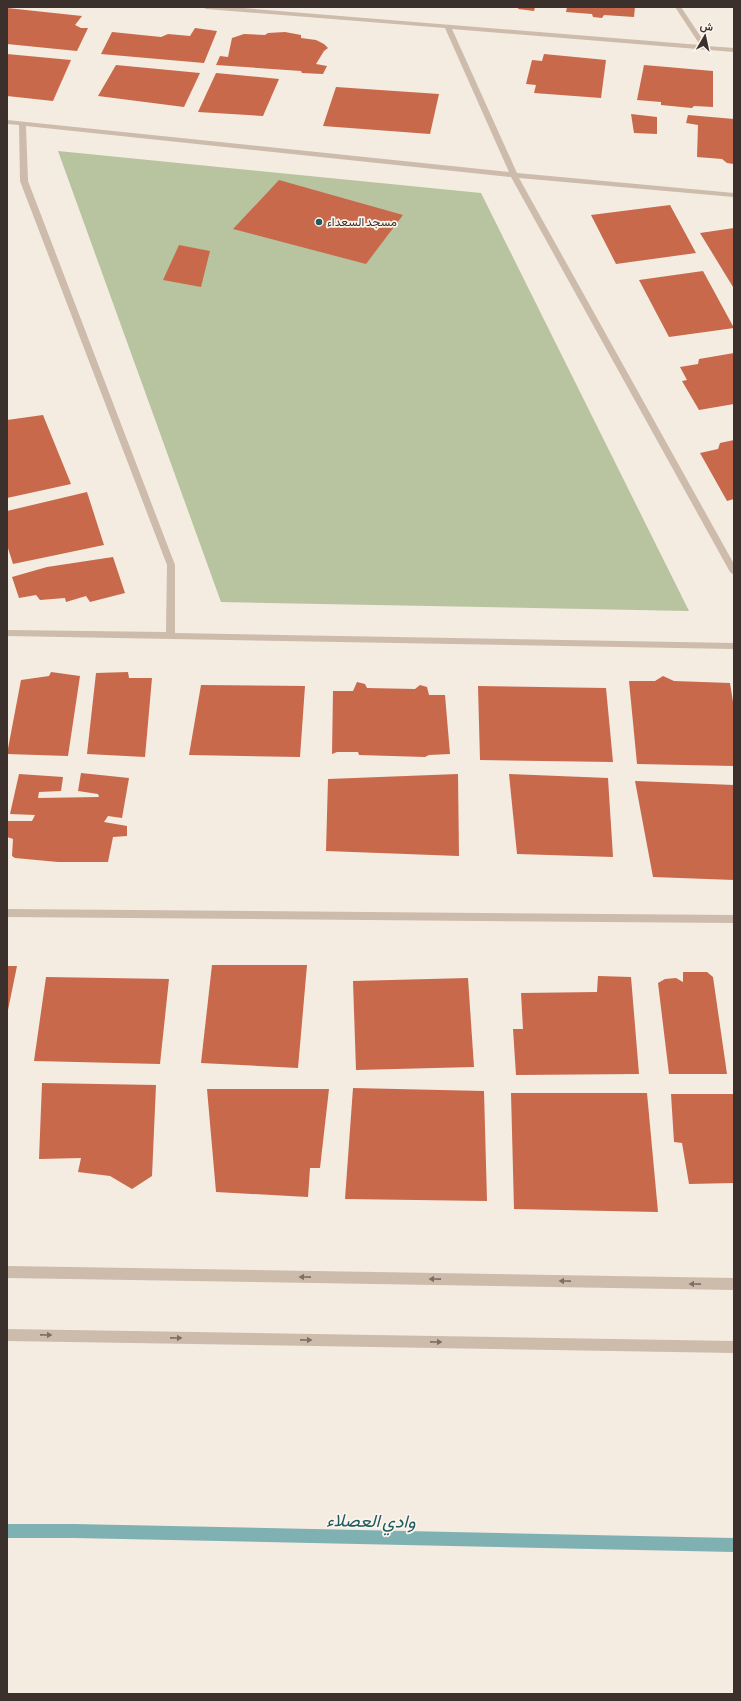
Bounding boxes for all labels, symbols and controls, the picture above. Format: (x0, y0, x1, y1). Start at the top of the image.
north arrow (685, 16, 725, 56)
text: ش (699, 19, 714, 34)
place label: مسجد السعداء (327, 215, 397, 229)
marker: مسجد السعداء (314, 217, 324, 227)
one-way arrow (298, 1274, 311, 1280)
one-way arrow (428, 1276, 441, 1282)
one-way arrow (558, 1278, 571, 1284)
one-way arrow (689, 1280, 701, 1287)
one-way arrow (40, 1332, 53, 1338)
one-way arrow (170, 1334, 182, 1341)
one-way arrow (300, 1337, 313, 1343)
one-way arrow (430, 1339, 443, 1345)
water label: وادي العصلاء (326, 1509, 416, 1537)

